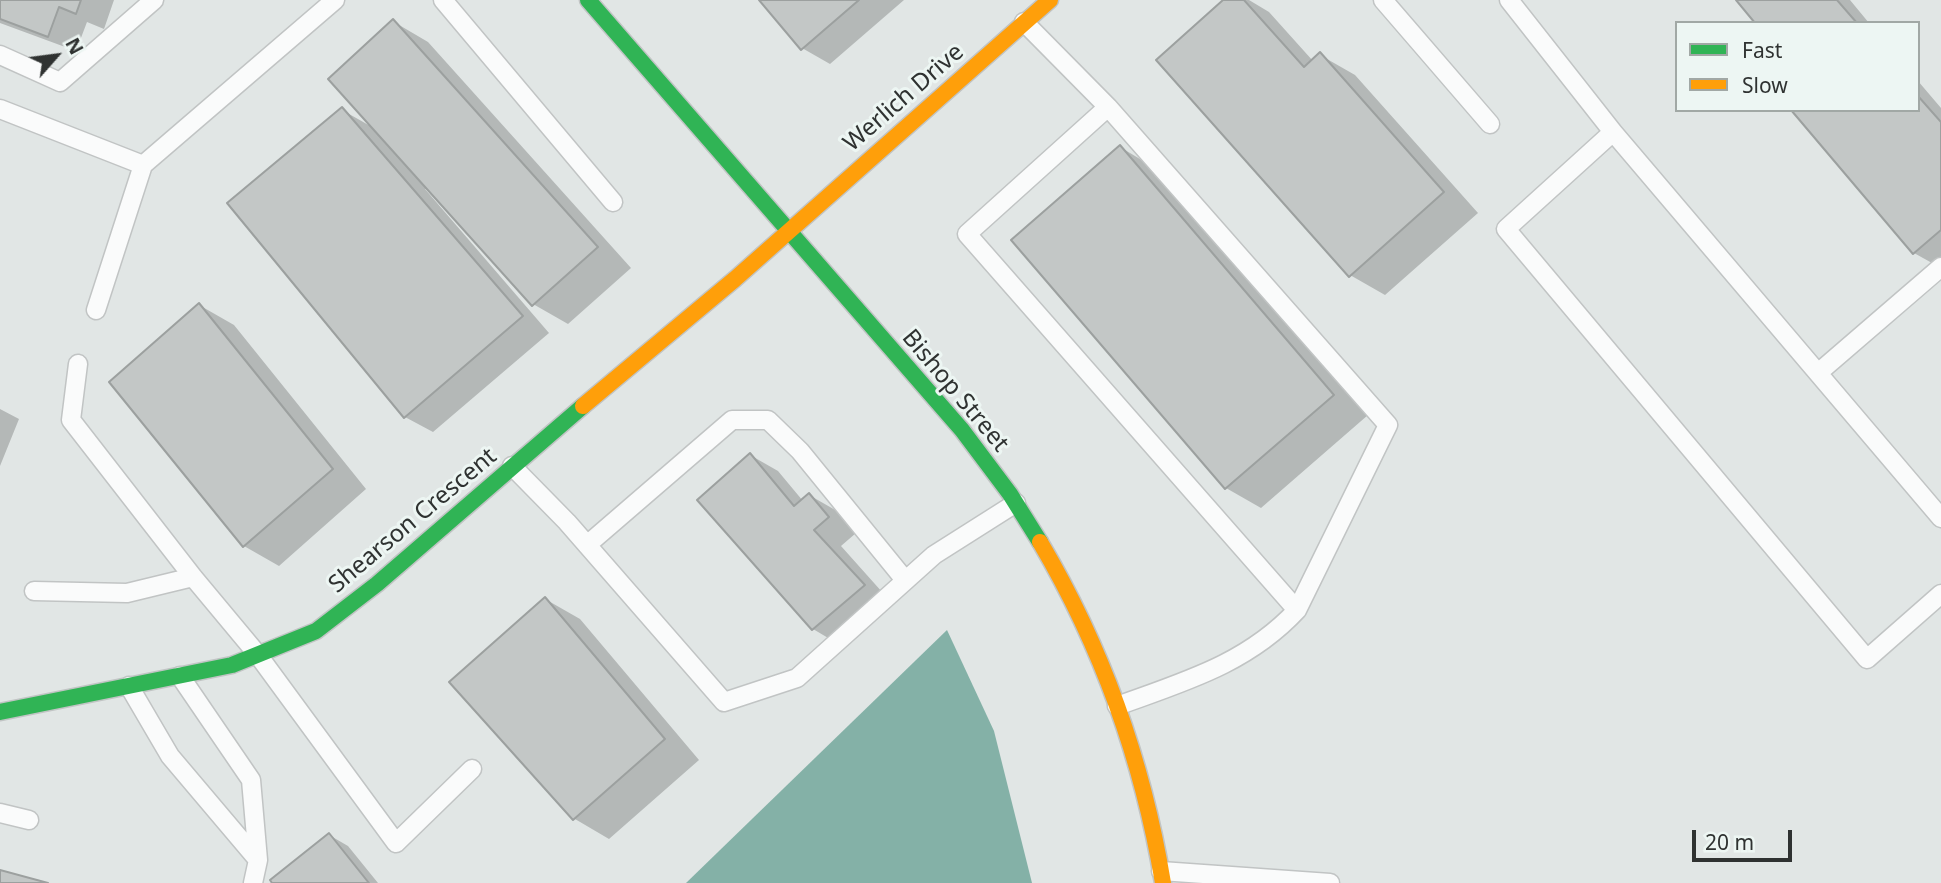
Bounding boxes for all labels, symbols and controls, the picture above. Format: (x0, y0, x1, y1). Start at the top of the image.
north arrow (21, 21, 91, 91)
legend (1675, 21, 1920, 112)
text: N (59, 33, 90, 59)
text: Fast (1742, 36, 1782, 64)
street label: Werlich Drive (838, 38, 970, 158)
text: Slow (1742, 71, 1788, 99)
street label: Bishop Street (896, 324, 1014, 458)
street label: Shearson Crescent (323, 442, 503, 600)
scale bar (1696, 816, 1796, 860)
text: 20 m (1705, 828, 1754, 856)

